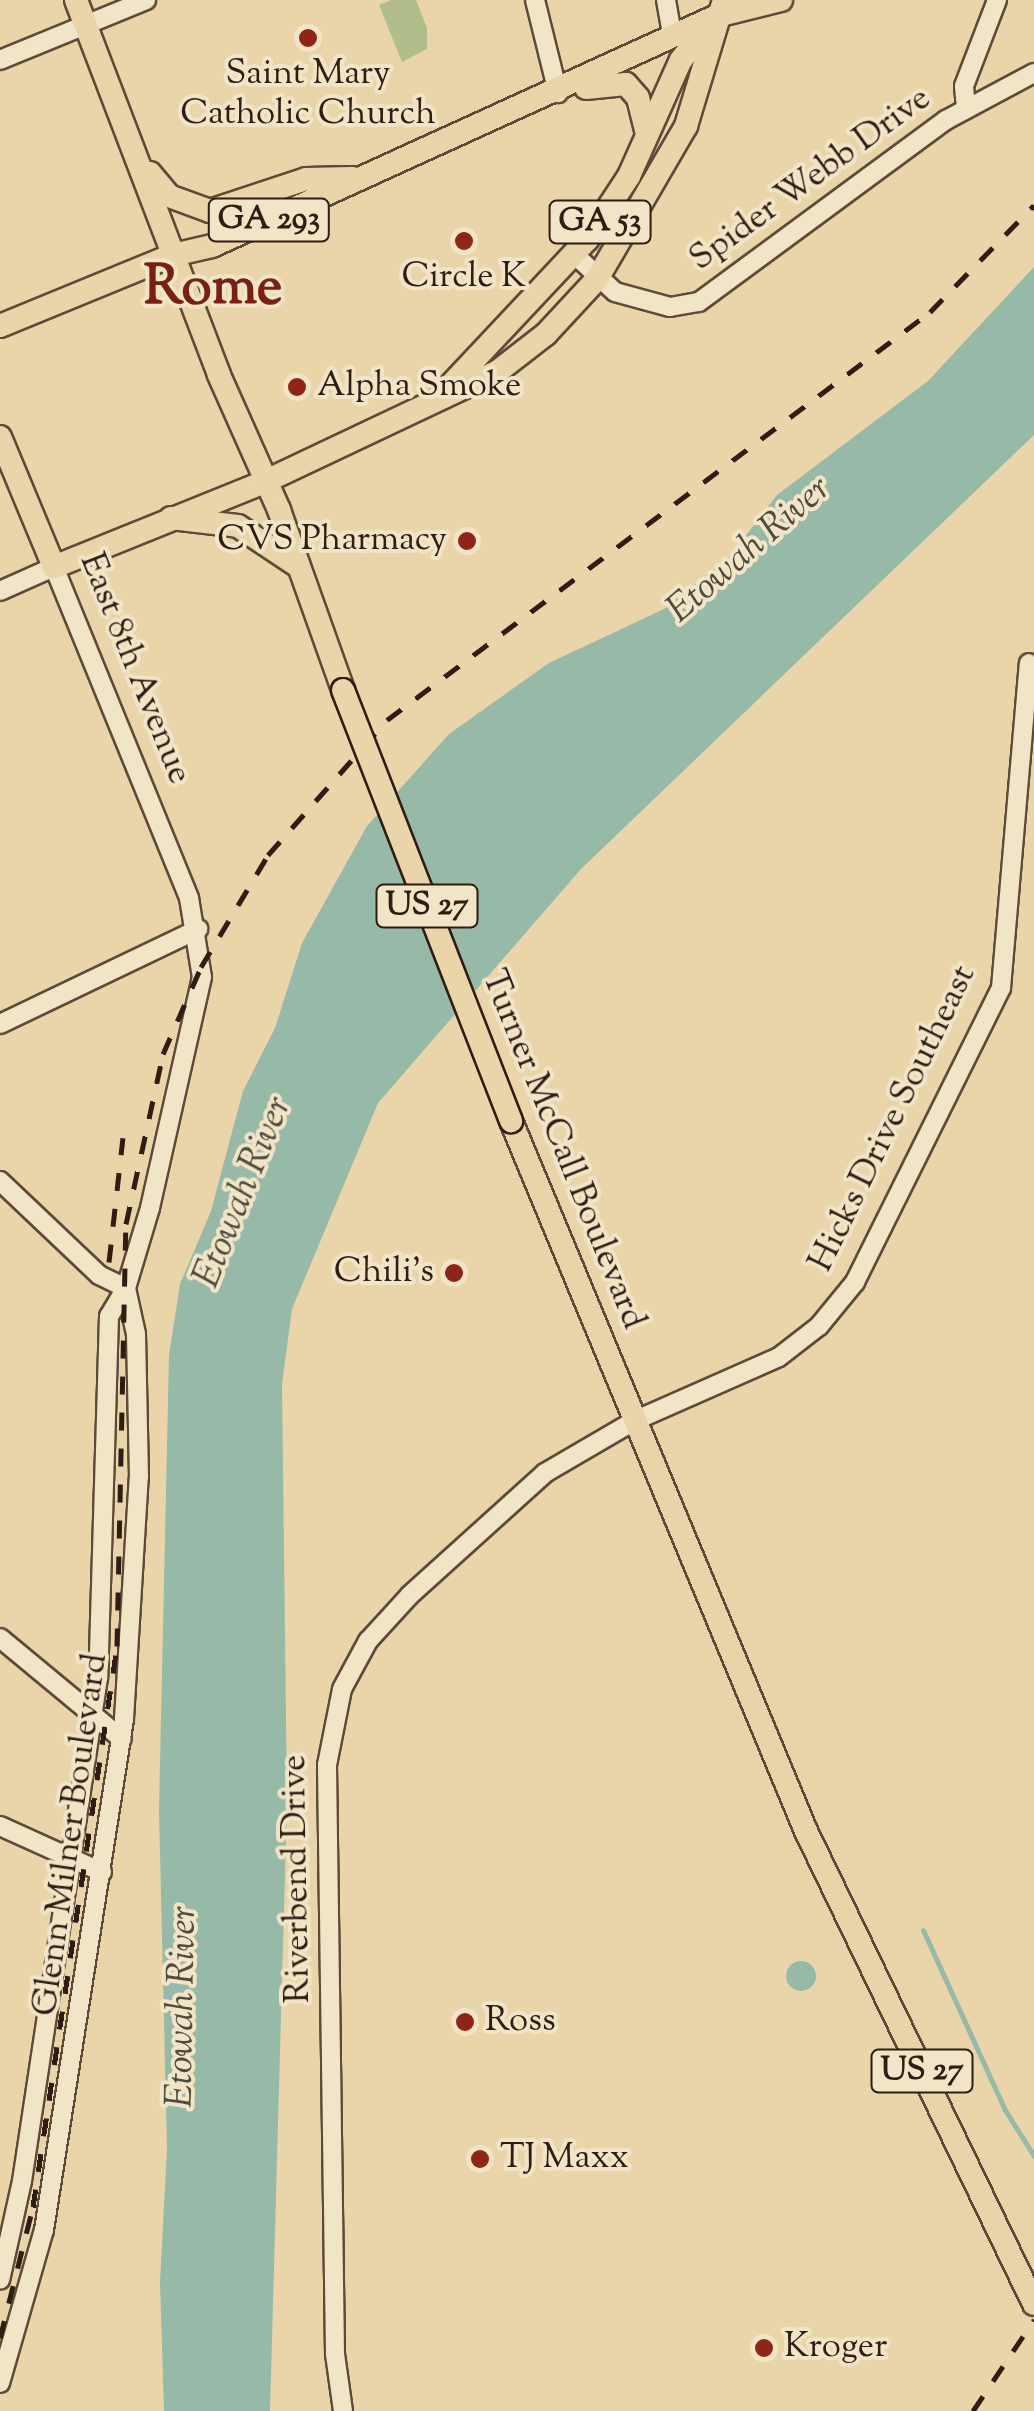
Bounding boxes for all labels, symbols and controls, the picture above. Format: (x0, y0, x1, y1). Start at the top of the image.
marker: Saint Mary Catholic Church (297, 27, 319, 49)
place label: Saint Mary Catholic Church (180, 54, 436, 136)
street label: Spider Webb Drive (682, 79, 940, 281)
road number: GA 293 (206, 193, 332, 247)
road number: GA 53 (548, 195, 652, 249)
marker: Circle K (453, 230, 475, 252)
district label: Rome (144, 257, 282, 323)
place label: Circle K (402, 257, 526, 299)
place label: Alpha Smoke (317, 366, 521, 408)
marker: Alpha Smoke (286, 376, 308, 398)
water label: Etowah River (659, 468, 841, 634)
place label: CVS Pharmacy (217, 520, 447, 562)
marker: CVS Pharmacy (456, 530, 478, 552)
street label: East 8th Avenue (69, 548, 199, 790)
road number: US 27 (374, 879, 480, 933)
street label: Hicks Drive Southeast (802, 959, 986, 1279)
street label: Turner McCall Boulevard (471, 964, 653, 1336)
water label: Etowah River (186, 1091, 304, 1295)
place label: Chili's (334, 1252, 434, 1294)
marker: Chili's (443, 1262, 465, 1284)
street label: Glenn Milner Boulevard (26, 1651, 118, 2019)
street label: Riverbend Drive (275, 1754, 321, 2004)
water label: Etowah River (159, 1906, 209, 2108)
place label: Ross (485, 2001, 556, 2043)
marker: Ross (454, 2011, 476, 2033)
road number: US 27 (870, 2044, 974, 2098)
place label: TJ Maxx (500, 2138, 629, 2180)
marker: TJ Maxx (469, 2148, 491, 2170)
place label: Kroger (784, 2327, 887, 2369)
marker: Kroger (753, 2337, 775, 2359)

